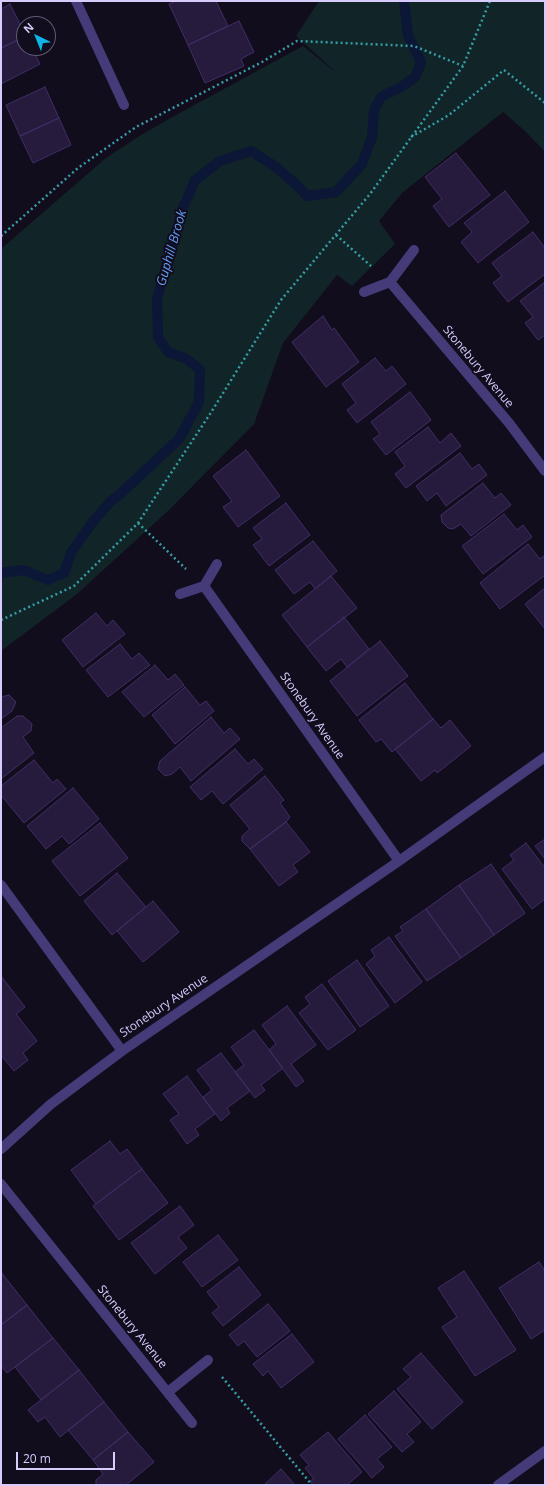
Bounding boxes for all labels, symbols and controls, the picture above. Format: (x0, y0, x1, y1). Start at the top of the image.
north arrow (16, 16, 56, 56)
text: N (20, 19, 37, 36)
water label: Guphill Brook (154, 208, 190, 288)
street label: Stonebury Avenue (439, 323, 517, 411)
street label: Stonebury Avenue (277, 670, 347, 762)
street label: Stonebury Avenue (117, 971, 211, 1041)
street label: Stonebury Avenue (94, 1283, 170, 1371)
scale bar (18, 1444, 117, 1470)
text: 20 m (23, 1450, 51, 1467)

